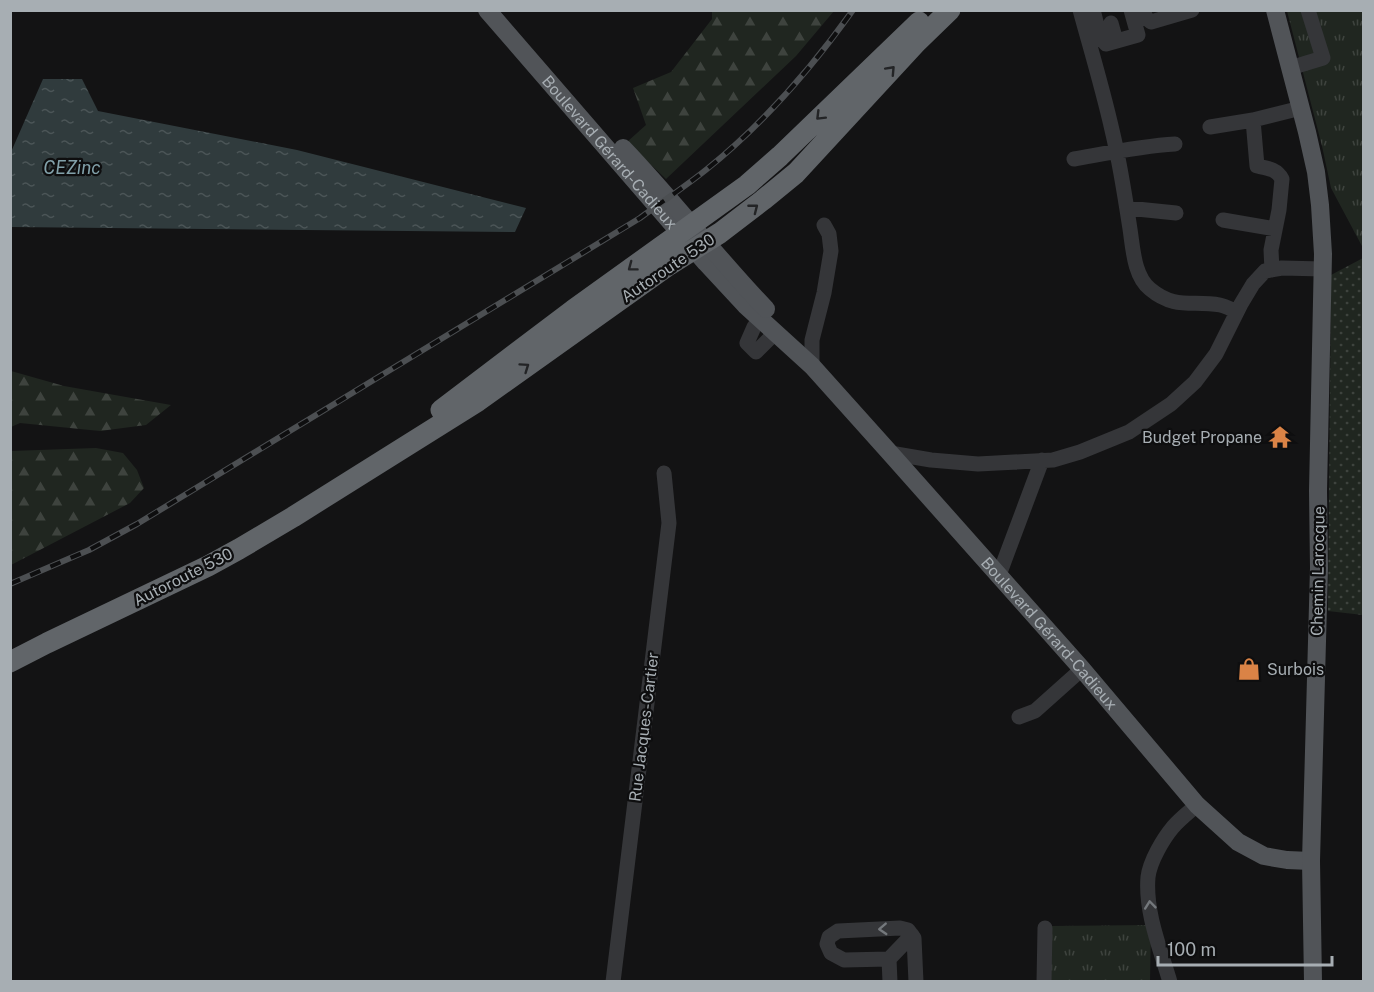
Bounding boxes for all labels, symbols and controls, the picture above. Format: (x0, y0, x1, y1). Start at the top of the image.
one-way arrow (884, 66, 895, 76)
street label: Boulevard Gérard-Cadieux (538, 71, 682, 233)
one-way arrow (817, 109, 828, 120)
water label: CEZinc (43, 157, 101, 178)
one-way arrow (747, 204, 758, 215)
street label: Autoroute 530 (618, 230, 719, 306)
one-way arrow (628, 259, 639, 270)
one-way arrow (519, 364, 530, 375)
temple icon: Budget Propane (1267, 424, 1293, 450)
place label: Budget Propane (1142, 428, 1262, 447)
street label: Chemin Larocque (1307, 506, 1329, 636)
street label: Autoroute 530 (130, 544, 236, 610)
street label: Boulevard Gérard-Cadieux (977, 553, 1122, 713)
street label: Rue Jacques-Cartier (625, 651, 663, 803)
shop icon: Surbois (1236, 656, 1262, 682)
place label: Surbois (1267, 660, 1324, 679)
one-way arrow (1144, 900, 1157, 909)
one-way arrow (878, 923, 887, 936)
scale bar (1158, 929, 1332, 967)
text: 100 m (1167, 939, 1216, 960)

